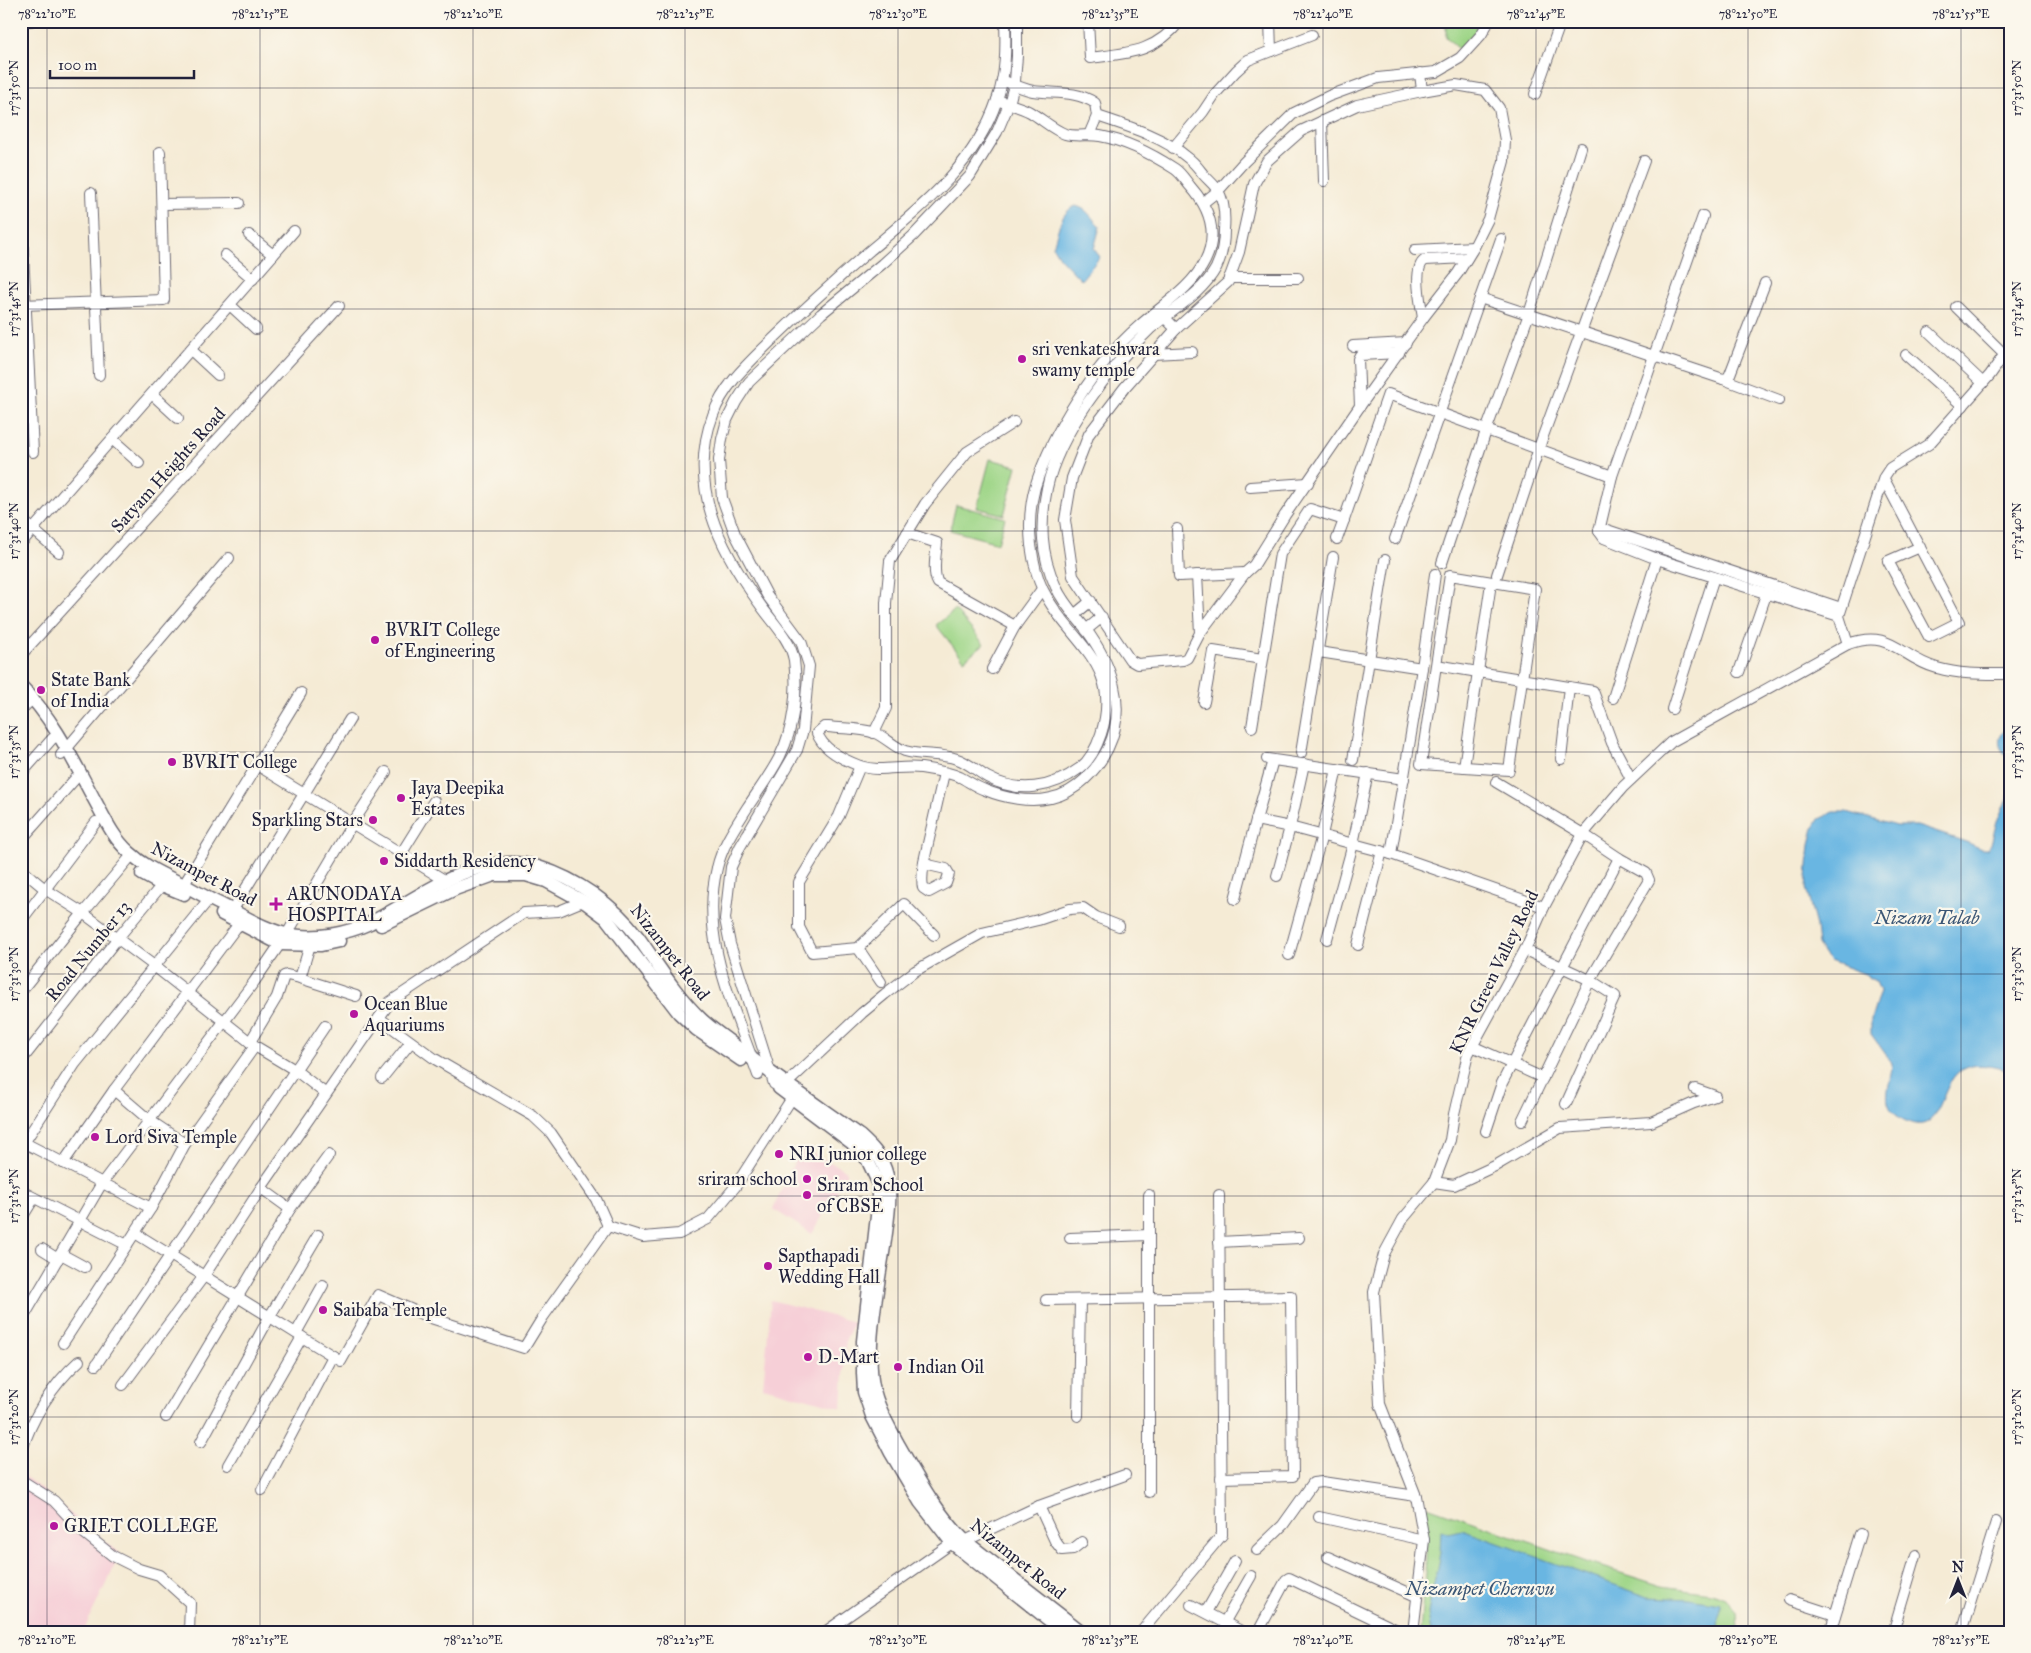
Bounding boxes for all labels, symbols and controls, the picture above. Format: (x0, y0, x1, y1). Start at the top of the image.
text: 78°22'10"E (18, 7, 76, 21)
text: 78°22'15"E (232, 7, 289, 21)
text: 78°22'20"E (444, 7, 503, 21)
text: 78°22'25"E (656, 7, 714, 21)
text: 78°22'30"E (869, 7, 927, 21)
text: 78°22'35"E (1082, 7, 1139, 21)
text: 78°22'40"E (1293, 7, 1353, 21)
text: 78°22'45"E (1507, 7, 1566, 21)
text: 78°22'50"E (1719, 7, 1778, 21)
text: 78°22'55"E (1932, 7, 1990, 21)
scale bar (50, 48, 194, 80)
text: 100 m (58, 56, 98, 74)
text: 17°31'50"N (7, 60, 21, 116)
text: 17°31'50"N (2010, 60, 2024, 116)
text: 17°31'45"N (7, 281, 21, 337)
text: 17°31'45"N (2010, 281, 2024, 337)
place label: sri venkateshwara swamy temple (1032, 338, 1160, 381)
marker: sri venkateshwara swamy temple (1016, 353, 1028, 365)
street label: Satyam Heights Road (106, 403, 231, 538)
text: 17°31'40"N (7, 502, 21, 560)
text: 17°31'40"N (2010, 502, 2024, 560)
place label: BVRIT College of Engineering (385, 619, 500, 663)
marker: BVRIT College of Engineering (369, 634, 381, 646)
place label: State Bank of India (51, 669, 131, 712)
marker: State Bank of India (35, 684, 47, 696)
text: 17°31'35"N (7, 725, 21, 779)
text: 17°31'35"N (2010, 725, 2024, 779)
place label: BVRIT College (182, 751, 297, 774)
marker: BVRIT College (166, 756, 178, 768)
place label: Jaya Deepika Estates (409, 777, 505, 820)
marker: Jaya Deepika Estates (395, 792, 407, 804)
place label: Sparkling Stars (252, 809, 363, 832)
marker: Sparkling Stars (367, 814, 379, 826)
street label: Nizampet Road (147, 837, 261, 911)
place label: Siddarth Residency (394, 850, 536, 872)
marker: Siddarth Residency (378, 855, 390, 867)
place label: ARUNODAYA HOSPITAL (286, 883, 403, 926)
street label: KNR Green Valley Road (1445, 887, 1543, 1057)
street label: Road Number 13 (41, 896, 135, 1006)
marker: ARUNODAYA HOSPITAL (269, 897, 283, 911)
street label: Nizampet Road (626, 899, 714, 1005)
water label: Nizam Talab (1873, 906, 1980, 929)
text: 17°31'30"N (7, 946, 21, 1002)
text: 17°31'30"N (2010, 946, 2024, 1002)
place label: Ocean Blue Aquariums (363, 993, 448, 1037)
marker: Ocean Blue Aquariums (348, 1008, 360, 1020)
place label: Lord Siva Temple (105, 1126, 237, 1148)
marker: Lord Siva Temple (89, 1131, 101, 1143)
place label: NRI junior college (789, 1143, 927, 1166)
marker: NRI junior college (773, 1148, 785, 1160)
text: 17°31'25"N (7, 1168, 21, 1224)
place label: sriram school (698, 1168, 797, 1190)
text: 17°31'25"N (2010, 1168, 2024, 1224)
marker: sriram school (801, 1173, 813, 1185)
place label: Sriram School of CBSE (817, 1174, 924, 1217)
marker: Sriram School of CBSE (801, 1189, 813, 1201)
place label: Sapthapadi Wedding Hall (778, 1245, 880, 1289)
marker: Sapthapadi Wedding Hall (762, 1260, 774, 1272)
place label: Saibaba Temple (333, 1299, 447, 1321)
marker: Saibaba Temple (317, 1304, 329, 1316)
place label: D-Mart (818, 1346, 880, 1368)
marker: D-Mart (802, 1351, 814, 1363)
place label: Indian Oil (908, 1356, 984, 1378)
marker: Indian Oil (892, 1361, 904, 1373)
text: 17°31'20"N (7, 1389, 21, 1445)
text: 17°31'20"N (2010, 1389, 2024, 1445)
street label: Nizampet Road (966, 1514, 1070, 1604)
place label: GRIET COLLEGE (64, 1515, 218, 1537)
marker: GRIET COLLEGE (48, 1520, 60, 1532)
north arrow (1934, 1556, 1984, 1606)
text: N (1952, 1559, 1964, 1576)
water label: Nizampet Cheruvu (1404, 1577, 1555, 1601)
text: 78°22'10"E (18, 1633, 76, 1647)
text: 78°22'15"E (232, 1633, 289, 1647)
text: 78°22'20"E (444, 1633, 503, 1647)
text: 78°22'25"E (656, 1633, 714, 1647)
text: 78°22'30"E (869, 1633, 927, 1647)
text: 78°22'35"E (1082, 1633, 1139, 1647)
text: 78°22'40"E (1293, 1633, 1353, 1647)
text: 78°22'45"E (1507, 1633, 1566, 1647)
text: 78°22'50"E (1719, 1633, 1778, 1647)
text: 78°22'55"E (1932, 1633, 1990, 1647)

